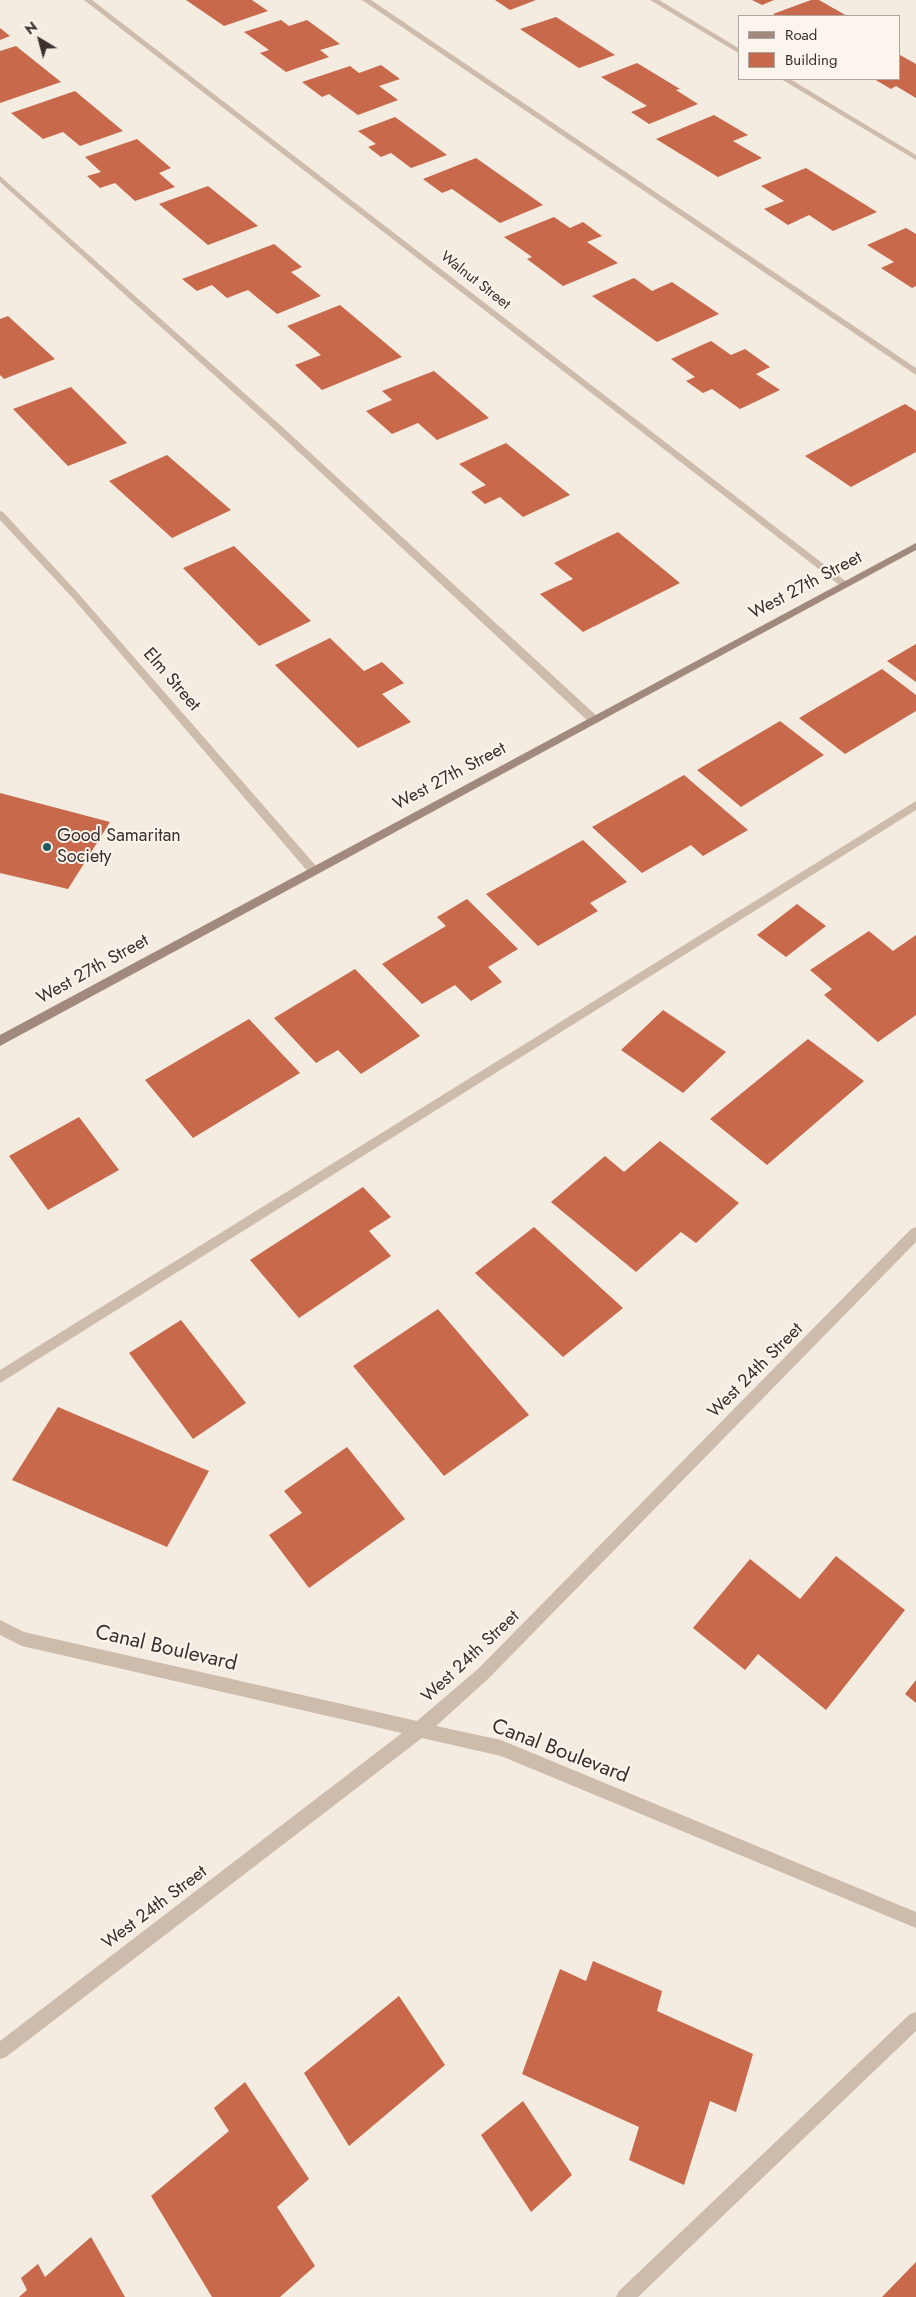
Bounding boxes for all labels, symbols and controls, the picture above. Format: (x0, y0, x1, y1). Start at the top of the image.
north arrow (15, 15, 65, 65)
legend (738, 15, 901, 80)
text: N (21, 17, 41, 39)
text: Road (785, 24, 817, 46)
text: Building (785, 49, 837, 71)
street label: Walnut Street (436, 248, 514, 314)
street label: West 27th Street (746, 547, 866, 625)
street label: Elm Street (138, 644, 204, 716)
street label: West 27th Street (390, 738, 510, 816)
place label: Good Samaritan Society (57, 826, 181, 869)
marker: Good Samaritan Society (41, 841, 53, 853)
street label: West 27th Street (33, 930, 153, 1010)
street label: West 24th Street (704, 1319, 808, 1423)
street label: West 24th Street (418, 1606, 524, 1708)
street label: Canal Boulevard (93, 1620, 239, 1678)
street label: Canal Boulevard (488, 1714, 632, 1790)
street label: West 24th Street (98, 1862, 212, 1954)

